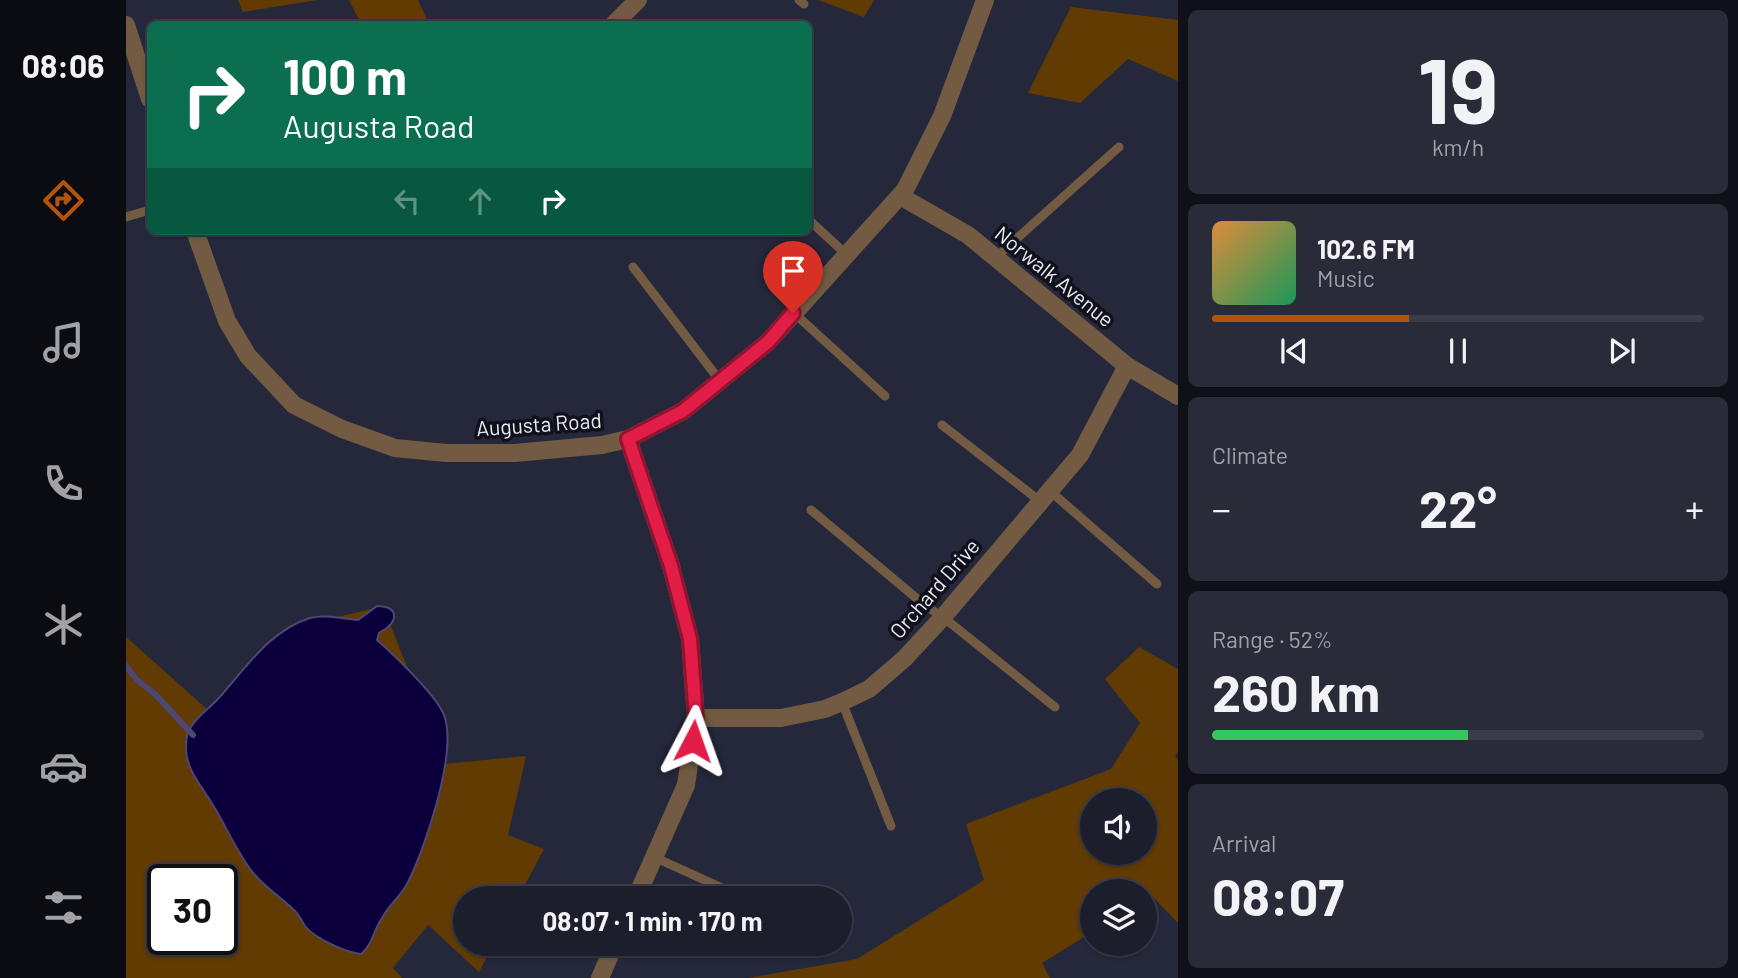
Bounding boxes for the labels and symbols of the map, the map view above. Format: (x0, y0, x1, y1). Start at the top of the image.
street label: Norwalk Avenue (990, 220, 1119, 331)
pin (763, 241, 823, 313)
street label: Augusta Road (475, 407, 602, 440)
street label: Orchard Drive (884, 533, 984, 643)
position arrow (656, 704, 730, 778)
speed limit sign: 30 (147, 864, 238, 955)

